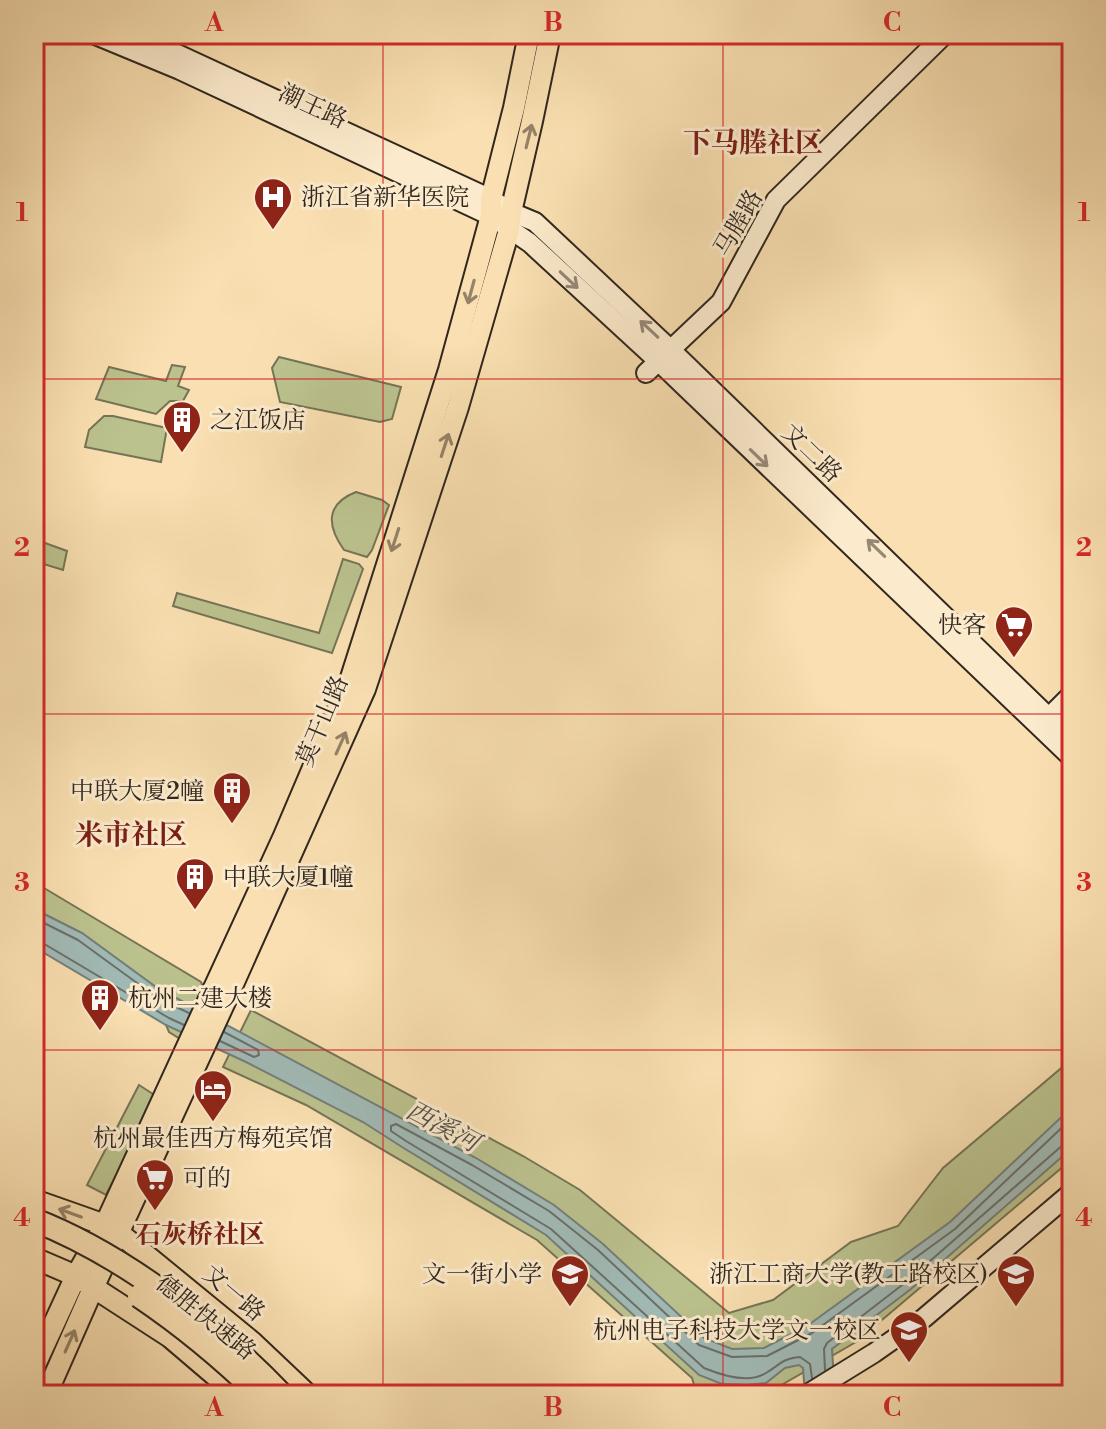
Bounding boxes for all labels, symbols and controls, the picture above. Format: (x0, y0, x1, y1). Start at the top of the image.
text: A (204, 7, 224, 39)
text: B (543, 7, 563, 39)
text: C (883, 7, 901, 39)
street label: 潮王路 (274, 78, 352, 136)
one-way arrow (522, 123, 537, 149)
district label: 下马塍社区 (683, 126, 823, 161)
hospital icon: 浙江省新华医院 (252, 176, 294, 231)
place label: 浙江省新华医院 (301, 183, 469, 213)
street label: 马塍路 (708, 185, 770, 262)
text: 1 (16, 197, 29, 229)
text: 1 (1078, 197, 1091, 229)
one-way arrow (559, 270, 579, 288)
one-way arrow (462, 278, 477, 304)
one-way arrow (639, 320, 659, 338)
building icon: 之江饭店 (161, 399, 203, 454)
place label: 之江饭店 (210, 406, 306, 436)
street label: 文二路 (775, 418, 848, 490)
one-way arrow (439, 432, 454, 457)
one-way arrow (749, 448, 769, 467)
one-way arrow (386, 528, 401, 553)
text: 2 (14, 532, 30, 564)
text: 2 (1076, 532, 1092, 564)
one-way arrow (866, 539, 886, 558)
supermarket icon: 快客 (993, 604, 1035, 659)
place label: 快客 (938, 611, 986, 641)
street label: 莫干山路 (290, 671, 355, 771)
one-way arrow (334, 731, 349, 755)
building icon: 中联大厦2幢 (211, 770, 253, 825)
place label: 中联大厦2幢 (70, 777, 204, 807)
district label: 米市社区 (75, 818, 187, 853)
building icon: 中联大厦1幢 (174, 856, 216, 911)
place label: 中联大厦1幢 (223, 863, 353, 893)
text: 3 (14, 867, 30, 899)
text: 3 (1076, 867, 1092, 899)
building icon: 杭州二建大楼 (79, 977, 121, 1032)
place label: 杭州二建大楼 (128, 984, 272, 1014)
hotel icon: 杭州最佳西方梅苑宾馆 (192, 1068, 234, 1123)
water label: 西溪河 (401, 1094, 488, 1161)
place label: 杭州最佳西方梅苑宾馆 (93, 1124, 333, 1154)
supermarket icon: 可的 (134, 1157, 176, 1212)
place label: 可的 (183, 1164, 231, 1194)
text: 4 (13, 1202, 31, 1234)
text: 4 (1075, 1202, 1093, 1234)
one-way arrow (57, 1204, 82, 1219)
district label: 石灰桥社区 (135, 1219, 265, 1251)
school or university icon: 文一街小学 (549, 1253, 591, 1308)
school or university icon: 浙江工商大学(教工路校区) (995, 1253, 1037, 1308)
street label: 文一路 (196, 1259, 271, 1328)
place label: 文一街小学 (422, 1260, 542, 1290)
place label: 浙江工商大学(教工路校区) (709, 1260, 988, 1290)
street label: 德胜快速路 (149, 1268, 261, 1367)
school or university icon: 杭州电子科技大学文一校区 (888, 1309, 930, 1364)
place label: 杭州电子科技大学文一校区 (593, 1316, 881, 1346)
one-way arrow (63, 1329, 78, 1354)
text: A (204, 1392, 224, 1424)
text: B (543, 1392, 563, 1424)
text: C (883, 1392, 901, 1424)

